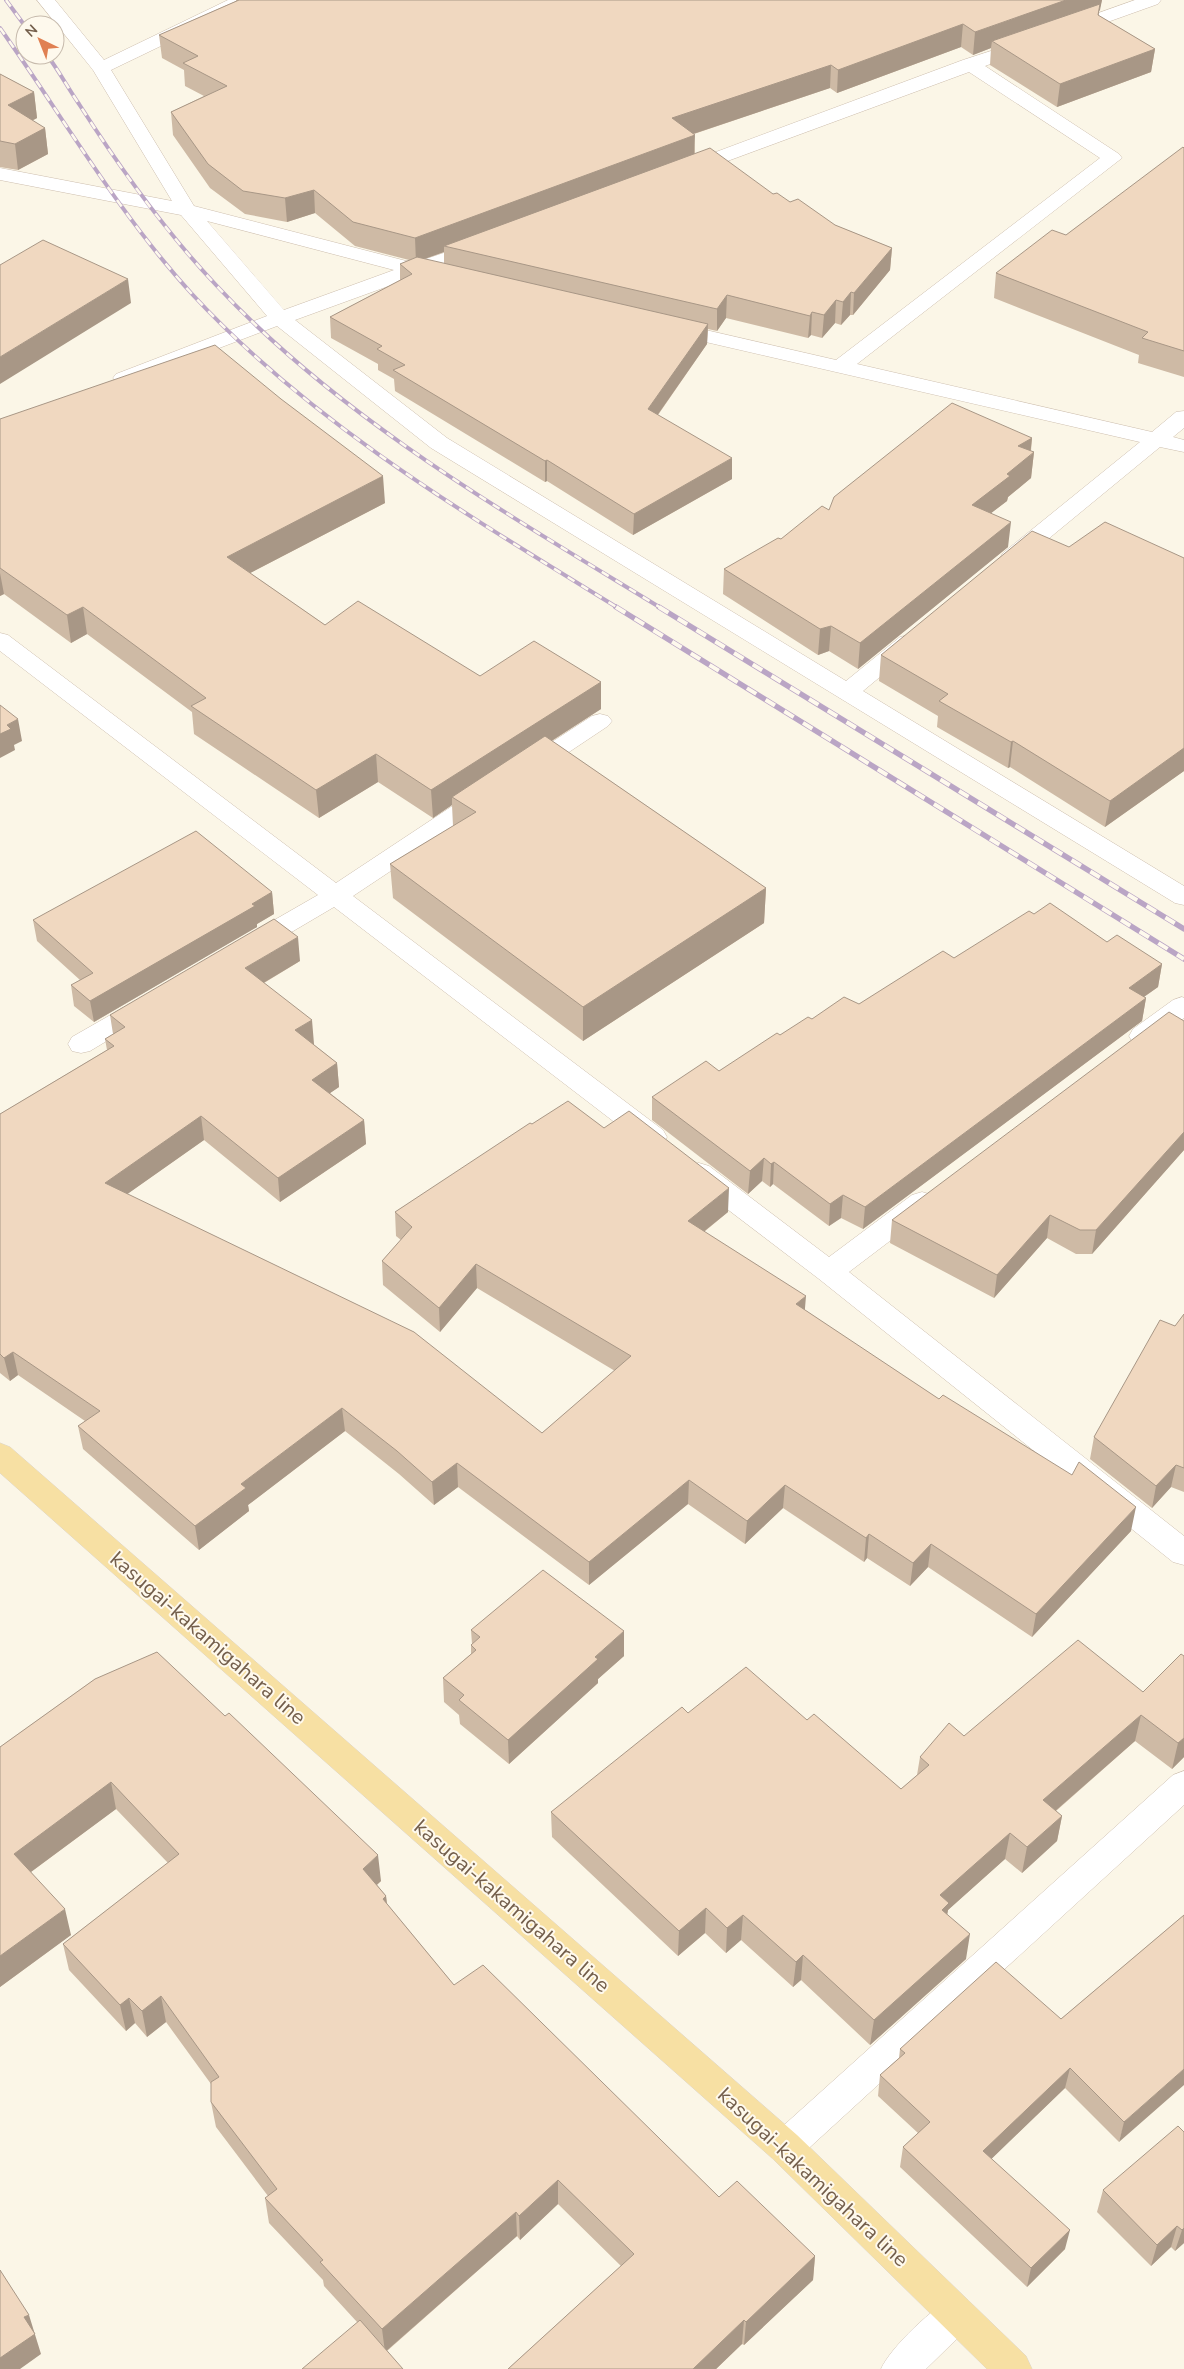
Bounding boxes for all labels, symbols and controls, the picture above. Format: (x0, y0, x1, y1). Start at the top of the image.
north arrow (15, 15, 65, 65)
text: N (21, 20, 42, 41)
street label: kasugai-kakamigahara line (104, 1545, 312, 1731)
street label: kasugai-kakamigahara line (408, 1813, 616, 1999)
street label: kasugai-kakamigahara line (712, 2081, 914, 2273)

